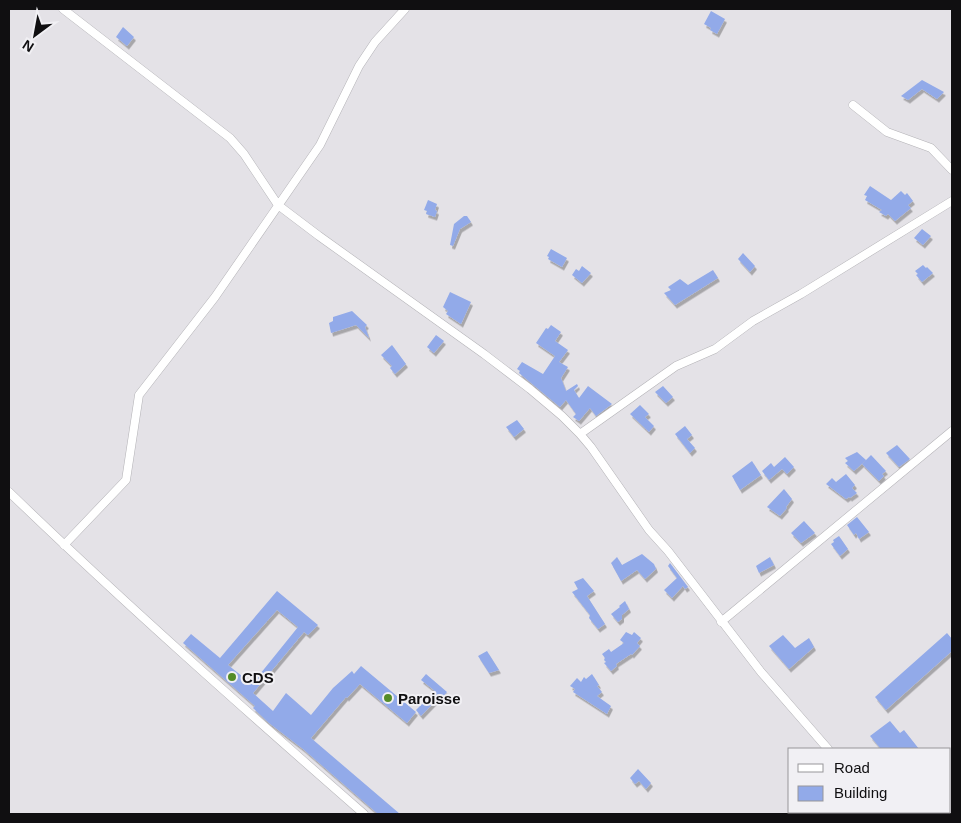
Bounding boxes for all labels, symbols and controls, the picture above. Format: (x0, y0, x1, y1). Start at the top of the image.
north arrow (10, 10, 60, 60)
text: N (20, 37, 37, 55)
place label: CDS (242, 669, 274, 686)
marker: CDS (226, 671, 238, 683)
place label: Paroisse (398, 690, 461, 707)
marker: Paroisse (382, 692, 394, 704)
legend (788, 748, 951, 813)
text: Road (834, 759, 870, 776)
text: Building (834, 784, 887, 801)

